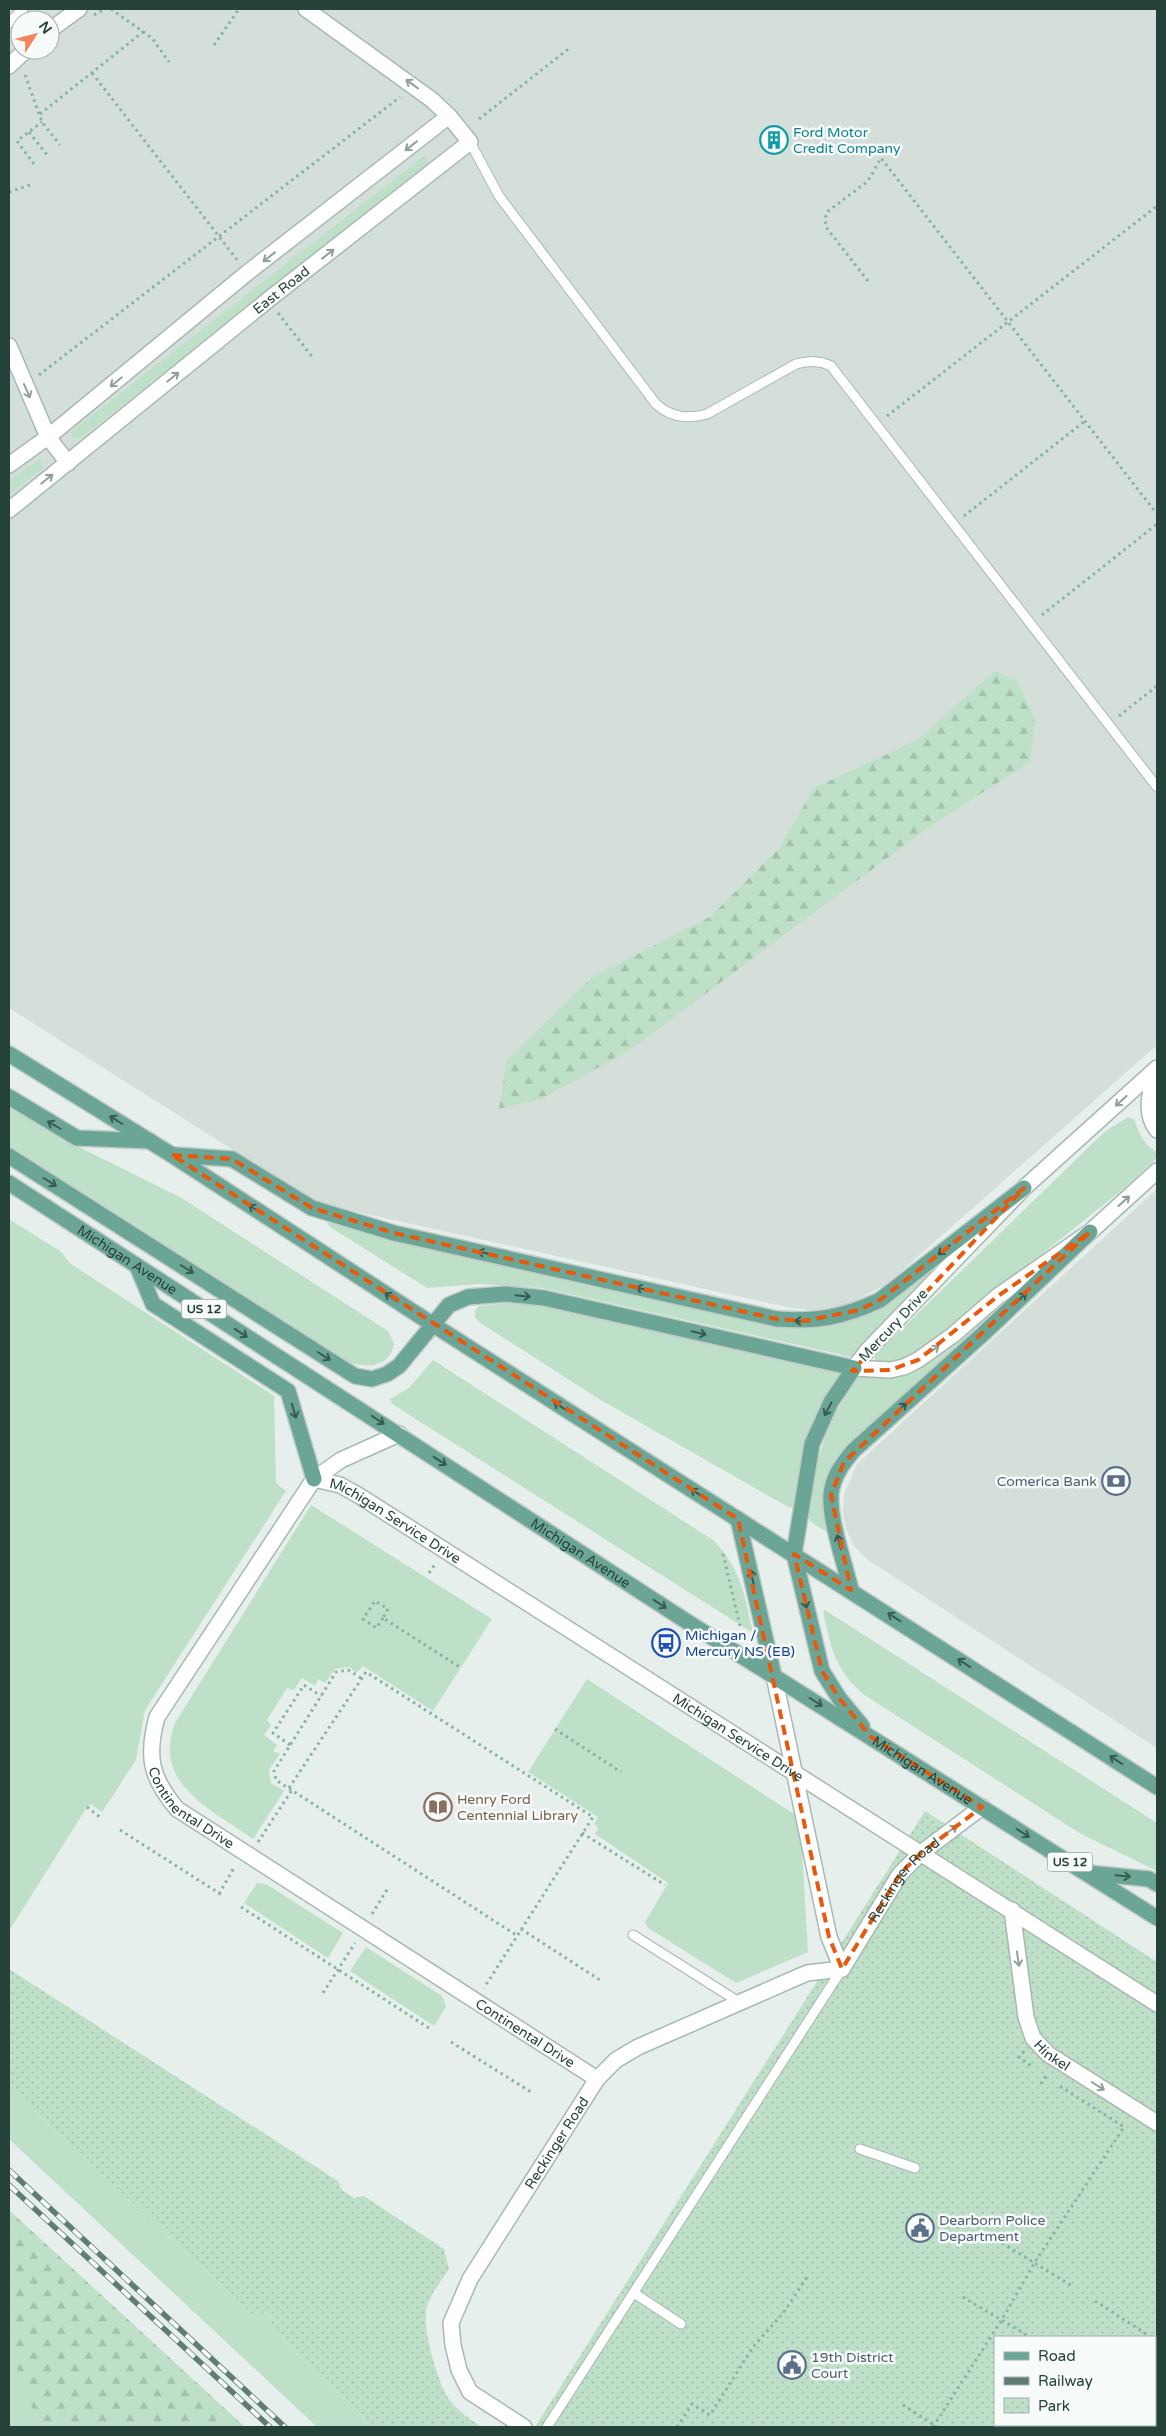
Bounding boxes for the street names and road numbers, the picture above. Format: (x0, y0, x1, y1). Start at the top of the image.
street label: East Road (250, 263, 313, 318)
street label: Michigan Avenue (74, 1222, 180, 1299)
street label: Mercury Drive (855, 1285, 931, 1365)
road number: US 12 (182, 1300, 226, 1318)
street label: Michigan Service Drive (328, 1475, 464, 1567)
street label: Michigan Avenue (527, 1515, 634, 1592)
street label: Michigan Service Drive (669, 1690, 806, 1786)
street label: Michigan Avenue (869, 1733, 976, 1809)
street label: Continental Drive (145, 1765, 237, 1853)
street label: Reckinger Road (864, 1834, 943, 1926)
road number: US 12 (1048, 1852, 1092, 1871)
street label: Continental Drive (472, 1995, 578, 2072)
street label: Hinkel (1030, 2036, 1073, 2075)
street label: Reckinger Road (521, 2094, 593, 2192)

